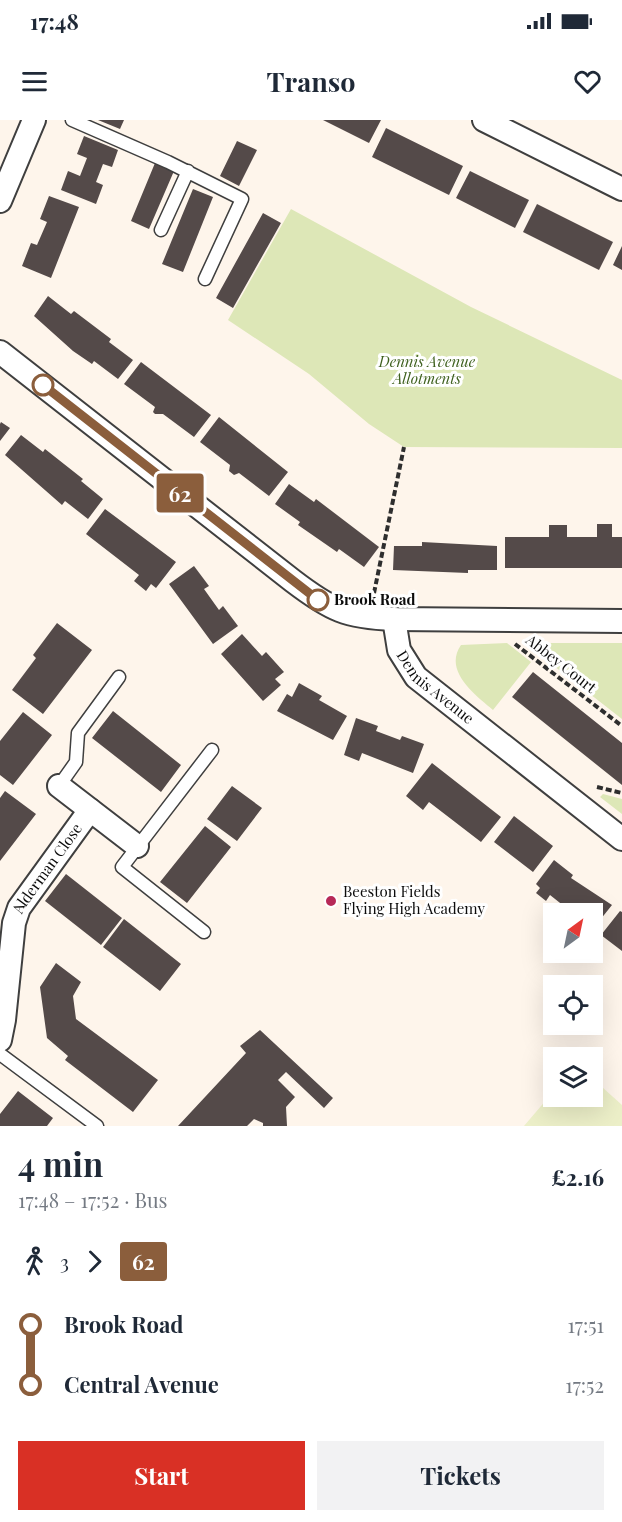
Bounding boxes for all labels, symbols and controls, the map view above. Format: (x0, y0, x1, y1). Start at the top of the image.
text: 17:48 (30, 6, 79, 36)
text: Transo (267, 63, 355, 99)
icon: menu (18, 65, 51, 98)
icon: heart (571, 65, 604, 98)
park label: Dennis Avenue Allotments (378, 351, 476, 388)
unlabelled marker (32, 374, 54, 396)
line badge: 62 (153, 474, 207, 512)
text: 62 (169, 479, 191, 507)
marker: Brook Road (307, 589, 329, 611)
place label: Brook Road (334, 589, 415, 609)
street label: Abbey Court (522, 629, 601, 697)
street label: Dennis Avenue (393, 646, 478, 728)
street label: Alderman Close (7, 819, 86, 917)
place label: Beeston Fields Flying High Academy (343, 881, 486, 918)
marker: Beeston Fields Flying High Academy (324, 894, 338, 908)
north arrow (543, 903, 603, 963)
map controls (543, 903, 603, 1107)
button: locate (543, 975, 603, 1035)
button: layers (543, 1047, 603, 1107)
text: 4 min (18, 1141, 103, 1185)
text: £2.16 (551, 1162, 604, 1192)
text: 17:48 – 17:52 · Bus (18, 1186, 167, 1213)
icon: walk (18, 1245, 51, 1278)
icon: forward (78, 1245, 111, 1278)
text: 62 (132, 1247, 155, 1275)
text: 3 (60, 1248, 69, 1275)
text: Brook Road (64, 1309, 183, 1339)
text: 17:51 (567, 1311, 604, 1338)
text: Central Avenue (64, 1369, 219, 1399)
text: 17:52 (565, 1371, 604, 1398)
button: Start (18, 1441, 305, 1510)
button: Tickets (317, 1441, 604, 1510)

